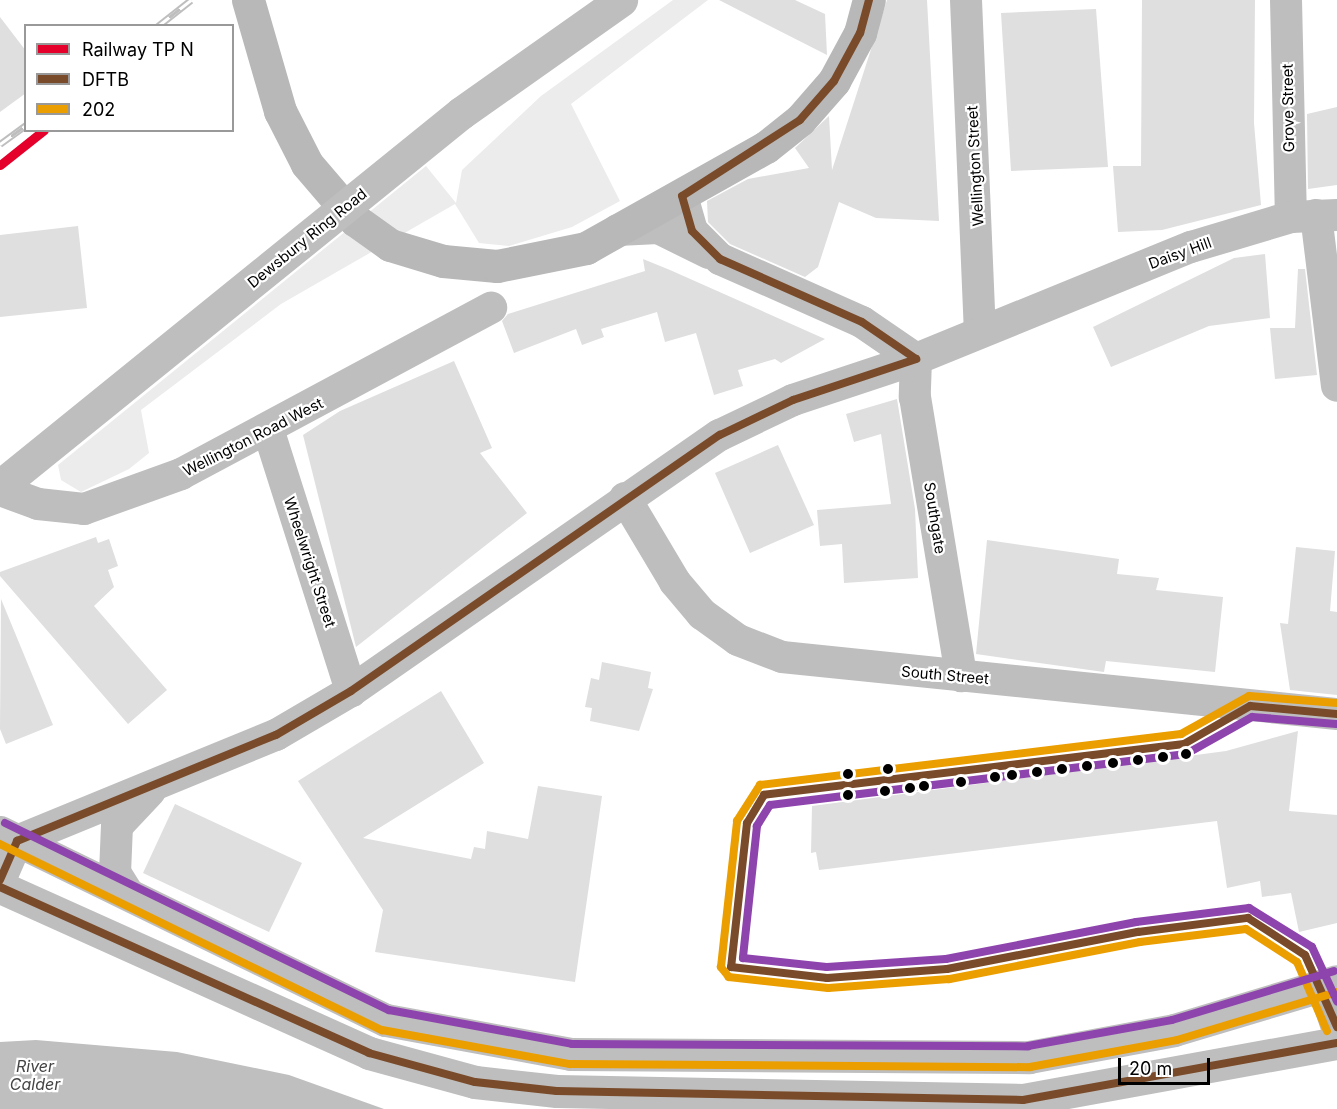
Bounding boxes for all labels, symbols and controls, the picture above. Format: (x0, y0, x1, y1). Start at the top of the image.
legend (24, 24, 234, 132)
text: Railway TP N (82, 39, 194, 60)
street label: Grove Street (1278, 63, 1298, 153)
text: DFTB (82, 69, 129, 90)
text: 202 (82, 99, 115, 120)
street label: Wellington Street (963, 105, 987, 227)
street label: Dewsbury Ring Road (244, 184, 370, 292)
street label: Daisy Hill (1146, 233, 1214, 273)
street label: Wellington Road West (180, 394, 326, 480)
street label: Southgate (920, 481, 950, 555)
street label: Wheelwright Street (280, 495, 340, 629)
street label: South Street (900, 662, 990, 688)
unlabelled marker (1180, 748, 1192, 760)
unlabelled marker (1157, 751, 1169, 763)
unlabelled marker (1132, 754, 1144, 766)
unlabelled marker (1107, 757, 1119, 769)
unlabelled marker (1081, 760, 1093, 772)
unlabelled marker (882, 763, 894, 775)
unlabelled marker (1056, 763, 1068, 775)
unlabelled marker (1031, 766, 1043, 778)
unlabelled marker (842, 768, 854, 780)
unlabelled marker (1006, 769, 1018, 781)
unlabelled marker (989, 771, 1001, 783)
unlabelled marker (955, 776, 967, 788)
unlabelled marker (918, 780, 930, 792)
unlabelled marker (904, 782, 916, 794)
unlabelled marker (879, 785, 891, 797)
unlabelled marker (842, 789, 854, 801)
scale bar (1121, 1046, 1212, 1084)
water label: River Calder (10, 1056, 60, 1094)
text: 20 m (1129, 1058, 1172, 1079)

